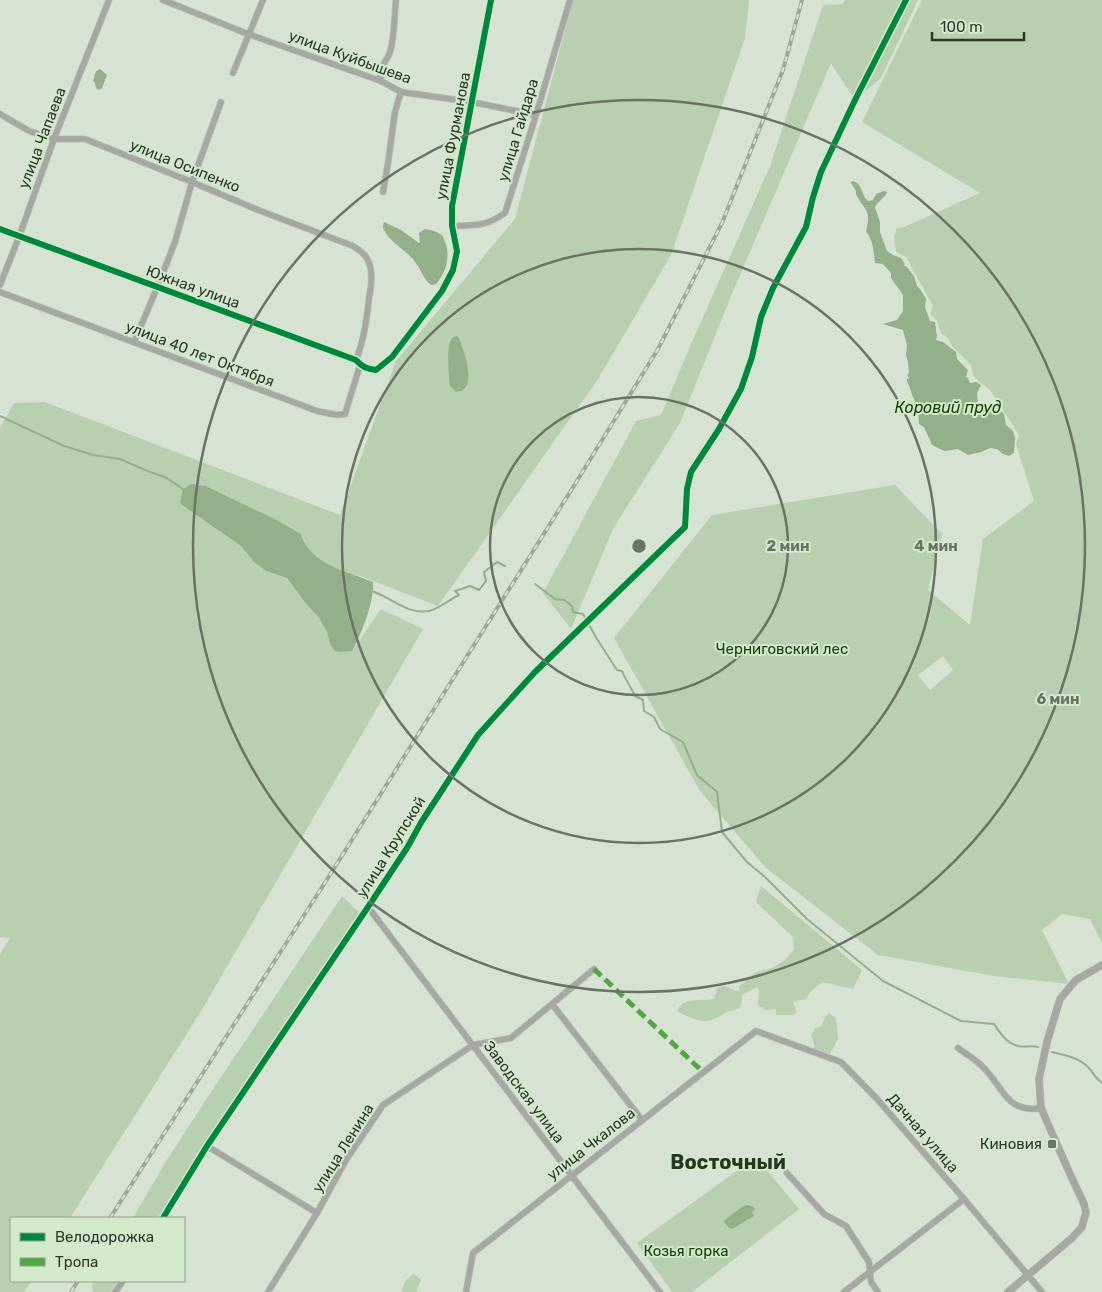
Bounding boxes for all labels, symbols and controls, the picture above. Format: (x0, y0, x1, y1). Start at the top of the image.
scale bar (932, 10, 1024, 42)
text: 100 m (940, 18, 982, 36)
street label: улица Куйбышева (286, 26, 414, 88)
street label: улица Фурманова (432, 71, 474, 201)
street label: улица Гайдара (494, 76, 542, 184)
street label: улица Чапаева (14, 85, 70, 191)
street label: улица Осипенко (127, 136, 243, 196)
street label: Южная улица (144, 262, 242, 312)
street label: улица 40 лет Октября (123, 317, 277, 391)
water label: Коровий пруд (895, 398, 1001, 417)
centre of rings (630, 537, 648, 555)
text: 2 мин (767, 537, 809, 555)
text: 4 мин (914, 537, 958, 555)
park label: Черниговский лес (716, 640, 848, 658)
text: 6 мин (1037, 690, 1079, 708)
street label: улица Крупской (353, 793, 429, 901)
street label: Заводская улица (480, 1037, 568, 1147)
street label: Дачная улица (884, 1090, 962, 1176)
street label: улица Ленина (308, 1100, 378, 1196)
street label: улица Чкалова (543, 1104, 639, 1184)
place label: Киновия (980, 1135, 1042, 1153)
marker: Киновия (1046, 1138, 1058, 1150)
district label: Восточный (670, 1150, 786, 1174)
legend (10, 1217, 185, 1282)
text: Велодорожка (55, 1228, 154, 1246)
park label: Козья горка (644, 1242, 728, 1260)
text: Тропа (55, 1253, 98, 1271)

